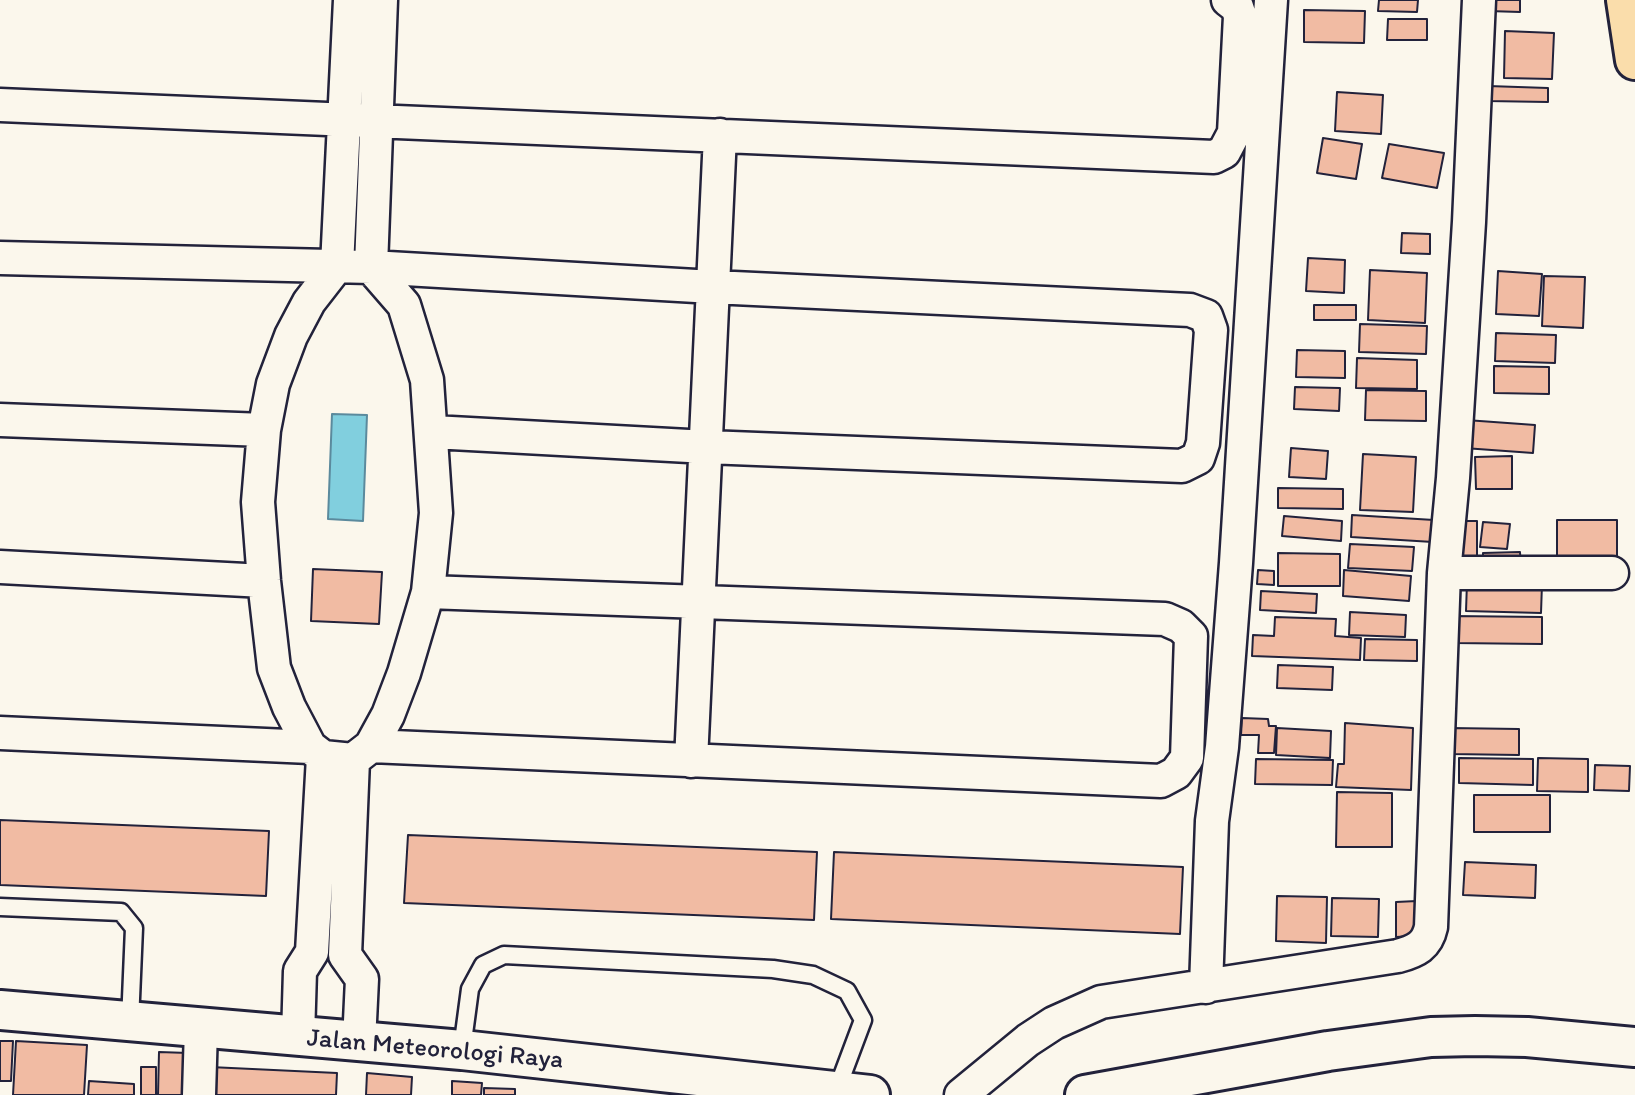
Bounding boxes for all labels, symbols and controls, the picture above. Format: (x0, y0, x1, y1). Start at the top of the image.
street label: Jalan Meteorologi Raya (306, 1023, 564, 1077)

